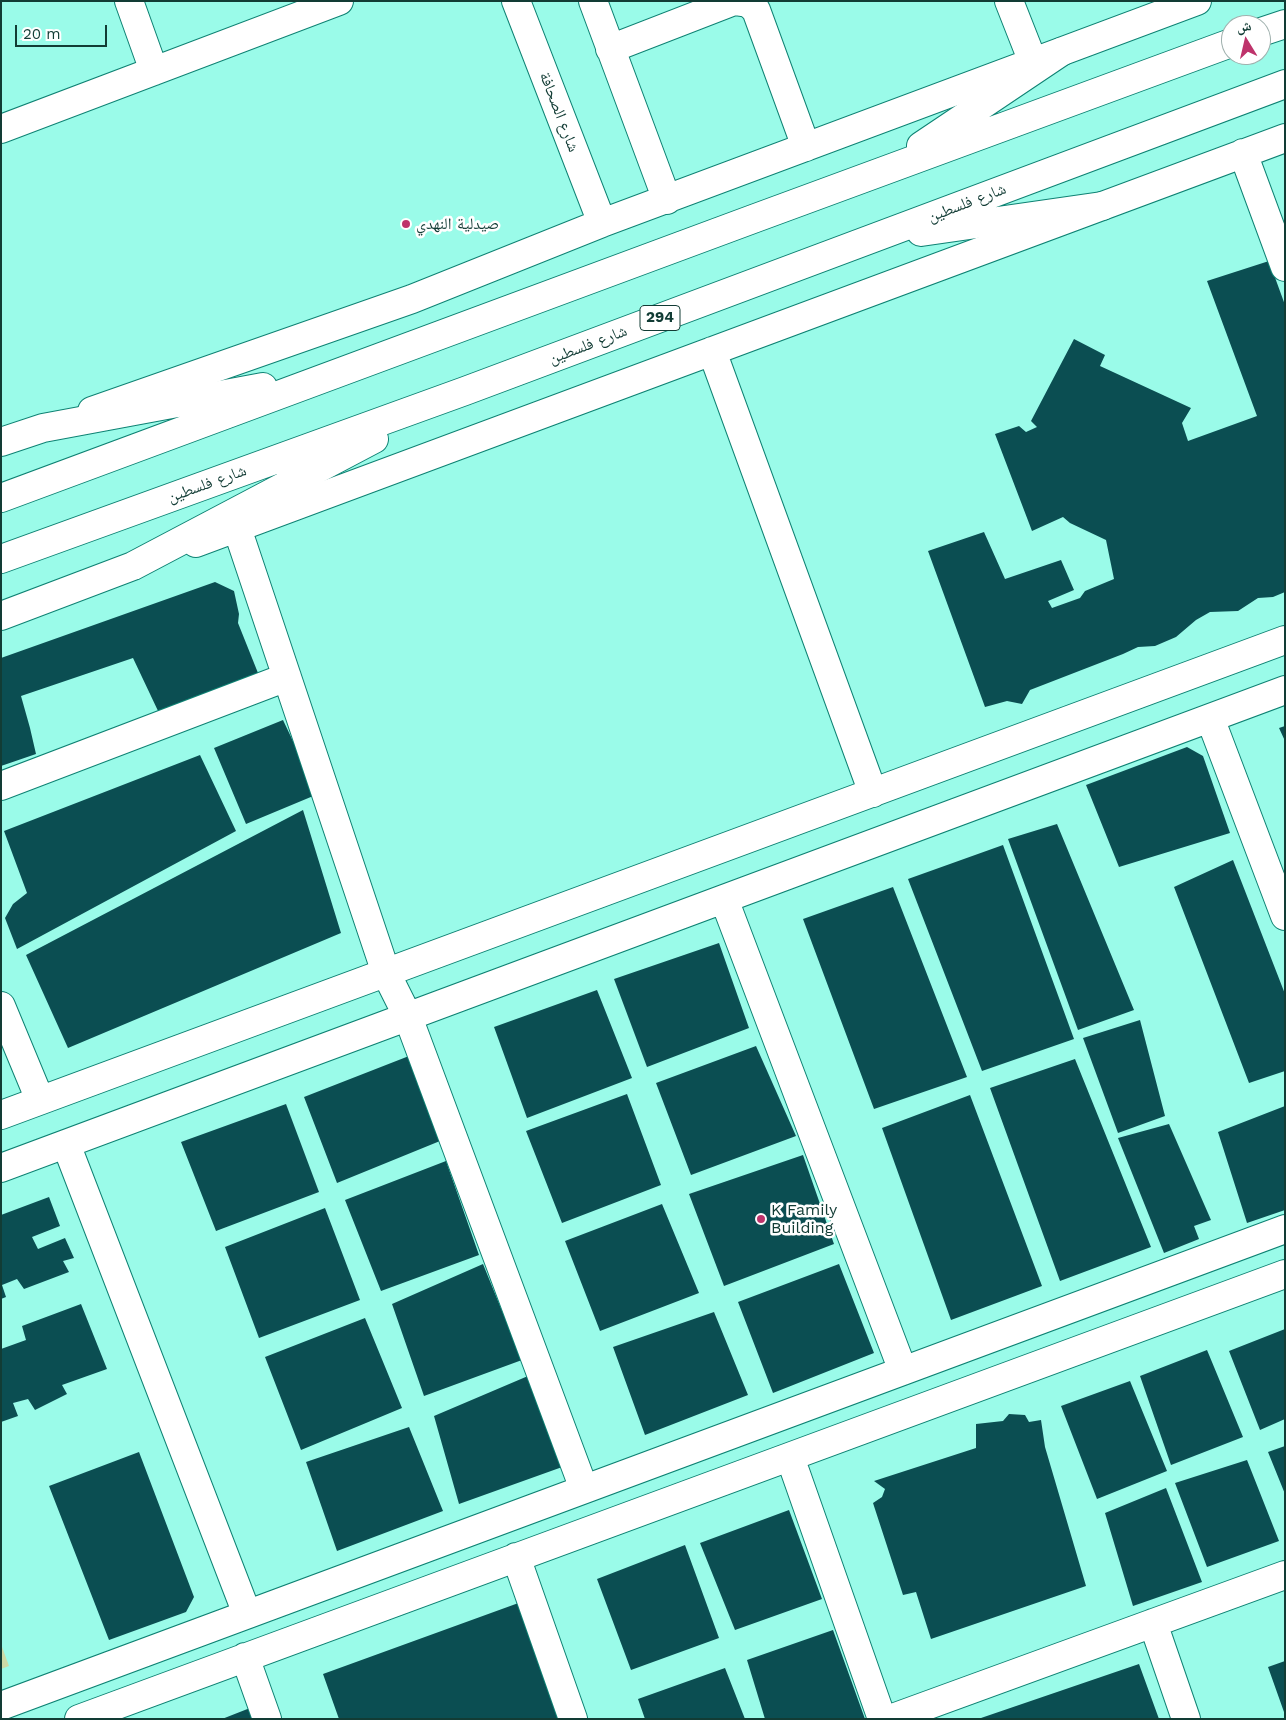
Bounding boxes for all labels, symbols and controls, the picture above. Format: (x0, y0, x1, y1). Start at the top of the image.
scale bar (18, 15, 110, 47)
north arrow (1221, 15, 1271, 65)
text: ش (1235, 17, 1252, 35)
text: 20 m (23, 25, 61, 43)
street label: شارع الصحافة (535, 69, 583, 155)
street label: شارع فلسطين (925, 179, 1009, 227)
place label: صيدلية النهدي (416, 214, 499, 234)
marker: صيدلية النهدي (400, 218, 412, 230)
road number: 294 (640, 306, 680, 330)
street label: شارع فلسطين (546, 321, 630, 369)
street label: شارع فلسطين (165, 461, 249, 507)
place label: K Family Building (771, 1200, 837, 1238)
marker: K Family Building (755, 1213, 767, 1225)

